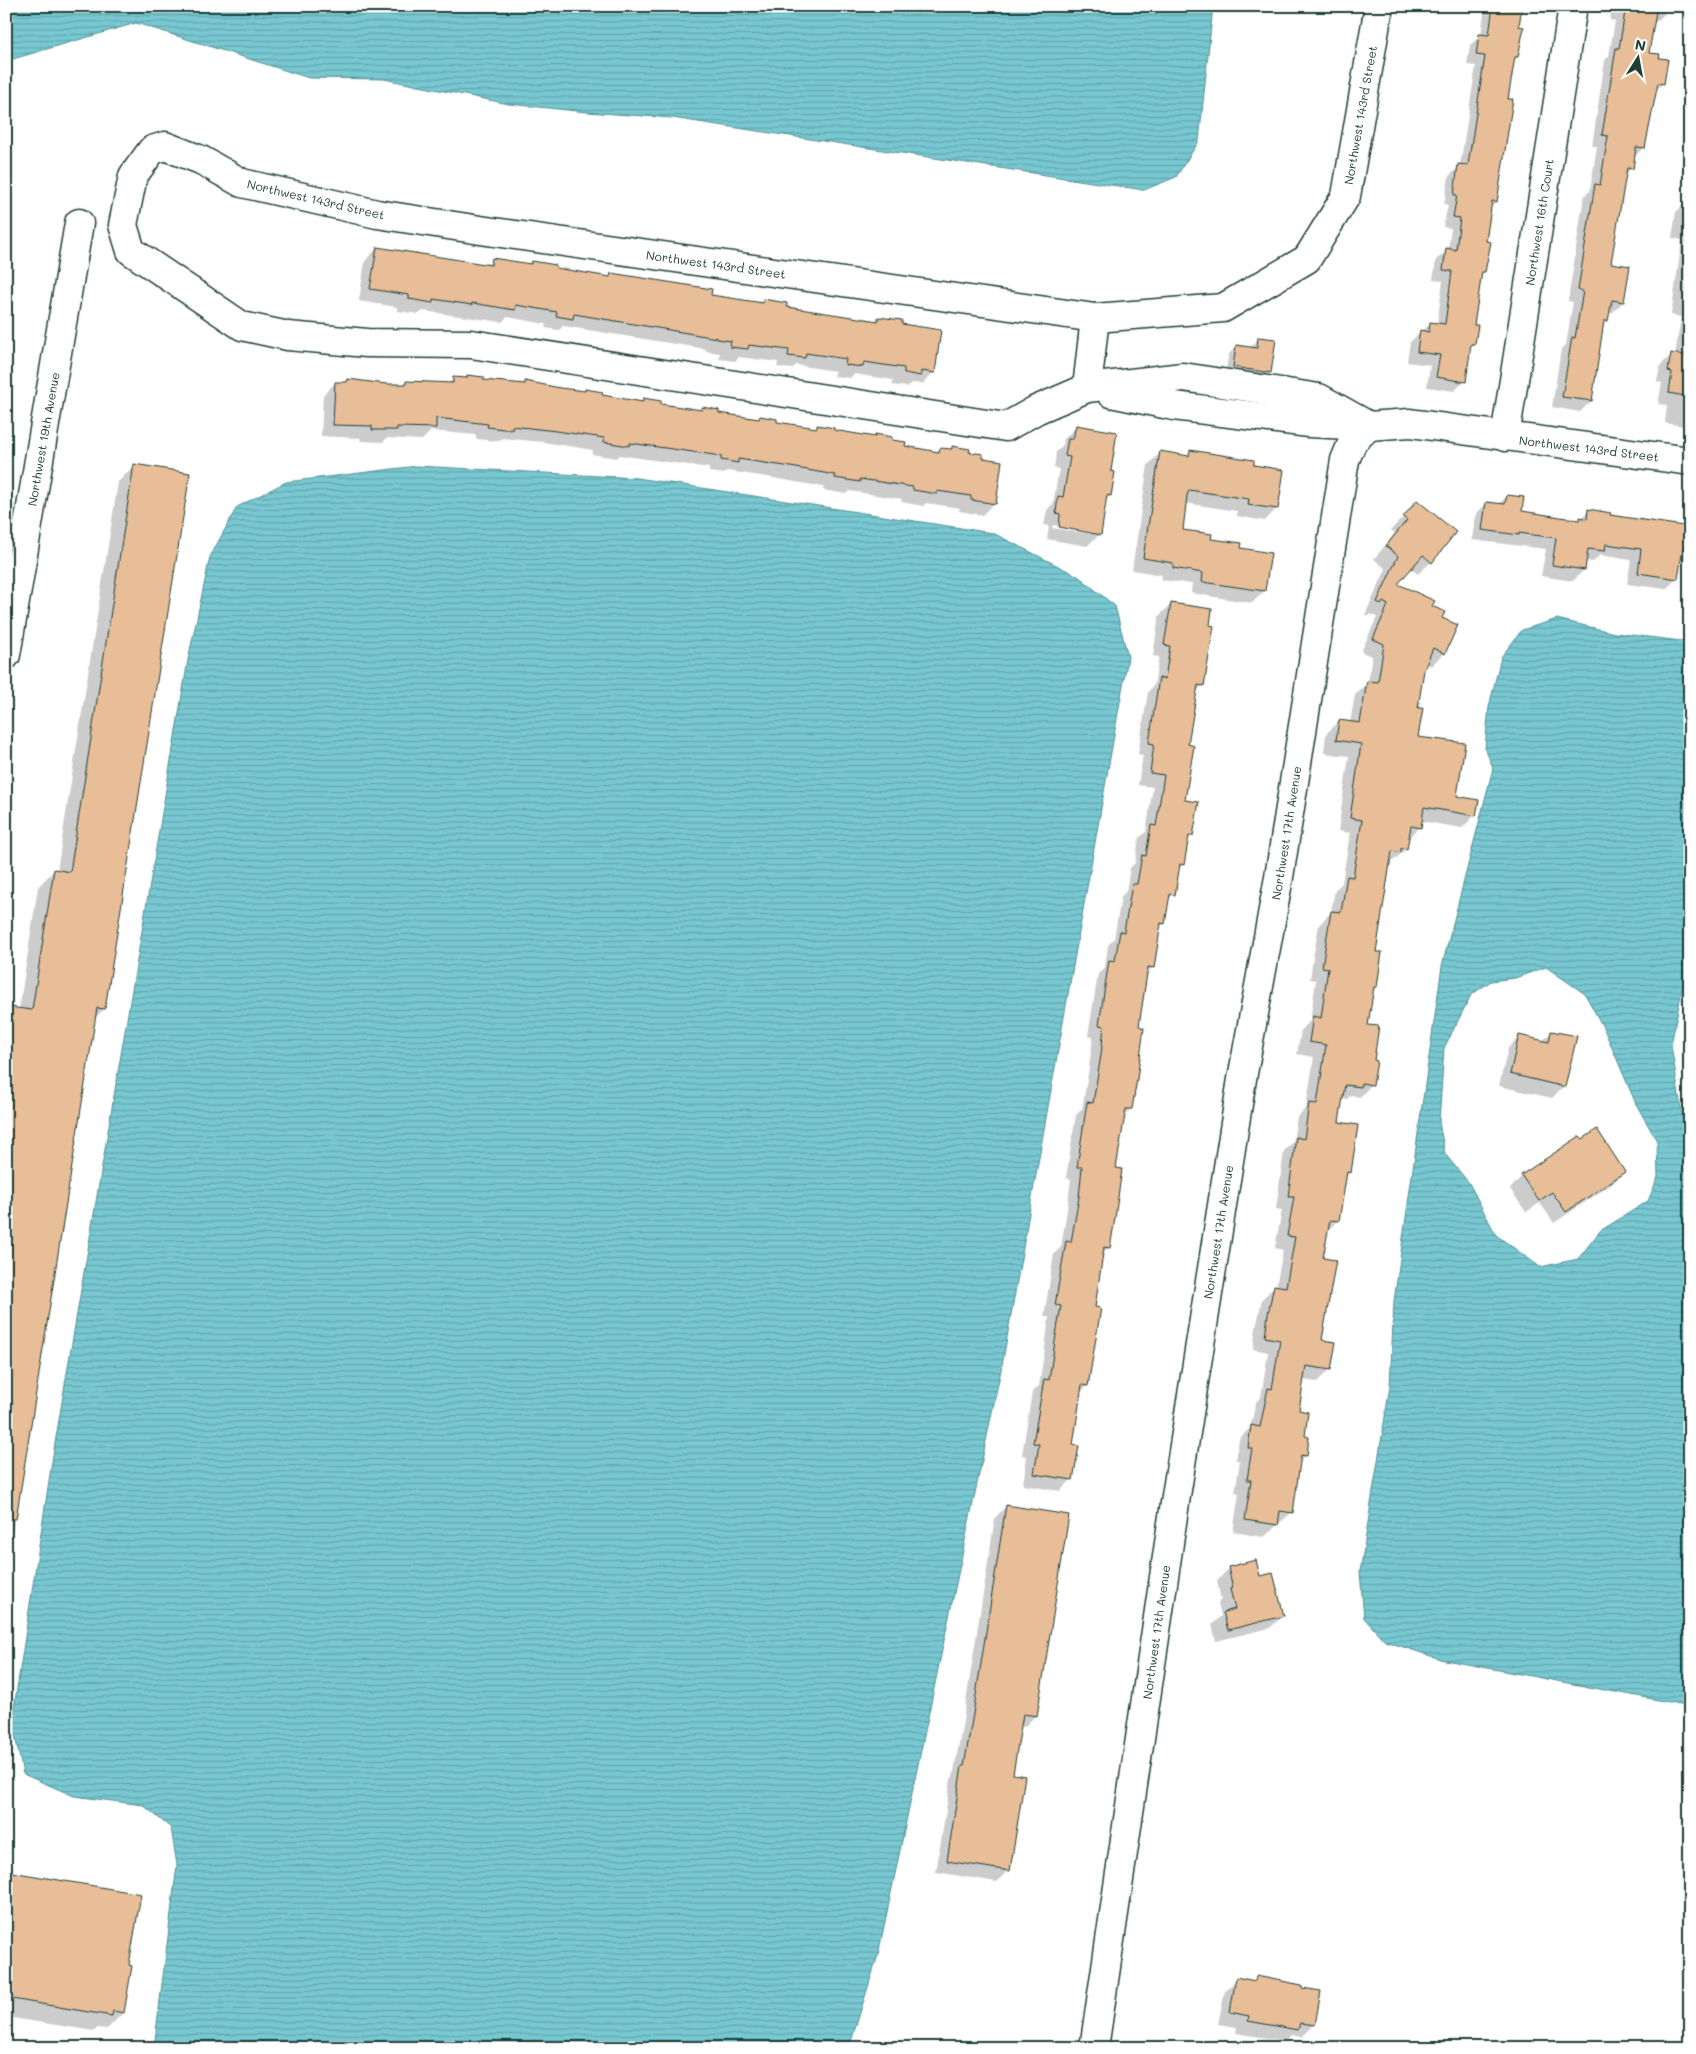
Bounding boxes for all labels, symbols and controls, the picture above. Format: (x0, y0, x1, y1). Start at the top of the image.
north arrow (1614, 32, 1664, 82)
text: N (1634, 34, 1648, 55)
street label: Northwest 143rd Street (1340, 44, 1380, 186)
street label: Northwest 16th Court (1521, 158, 1557, 286)
street label: Northwest 143rd Street (246, 175, 386, 223)
street label: Northwest 143rd Street (645, 246, 787, 282)
street label: Northwest 19th Avenue (23, 371, 63, 507)
street label: Northwest 143rd Street (1518, 431, 1660, 465)
street label: Northwest 17th Avenue (1268, 765, 1304, 901)
street label: Northwest 17th Avenue (1200, 1164, 1236, 1300)
street label: Northwest 17th Avenue (1139, 1564, 1173, 1700)

